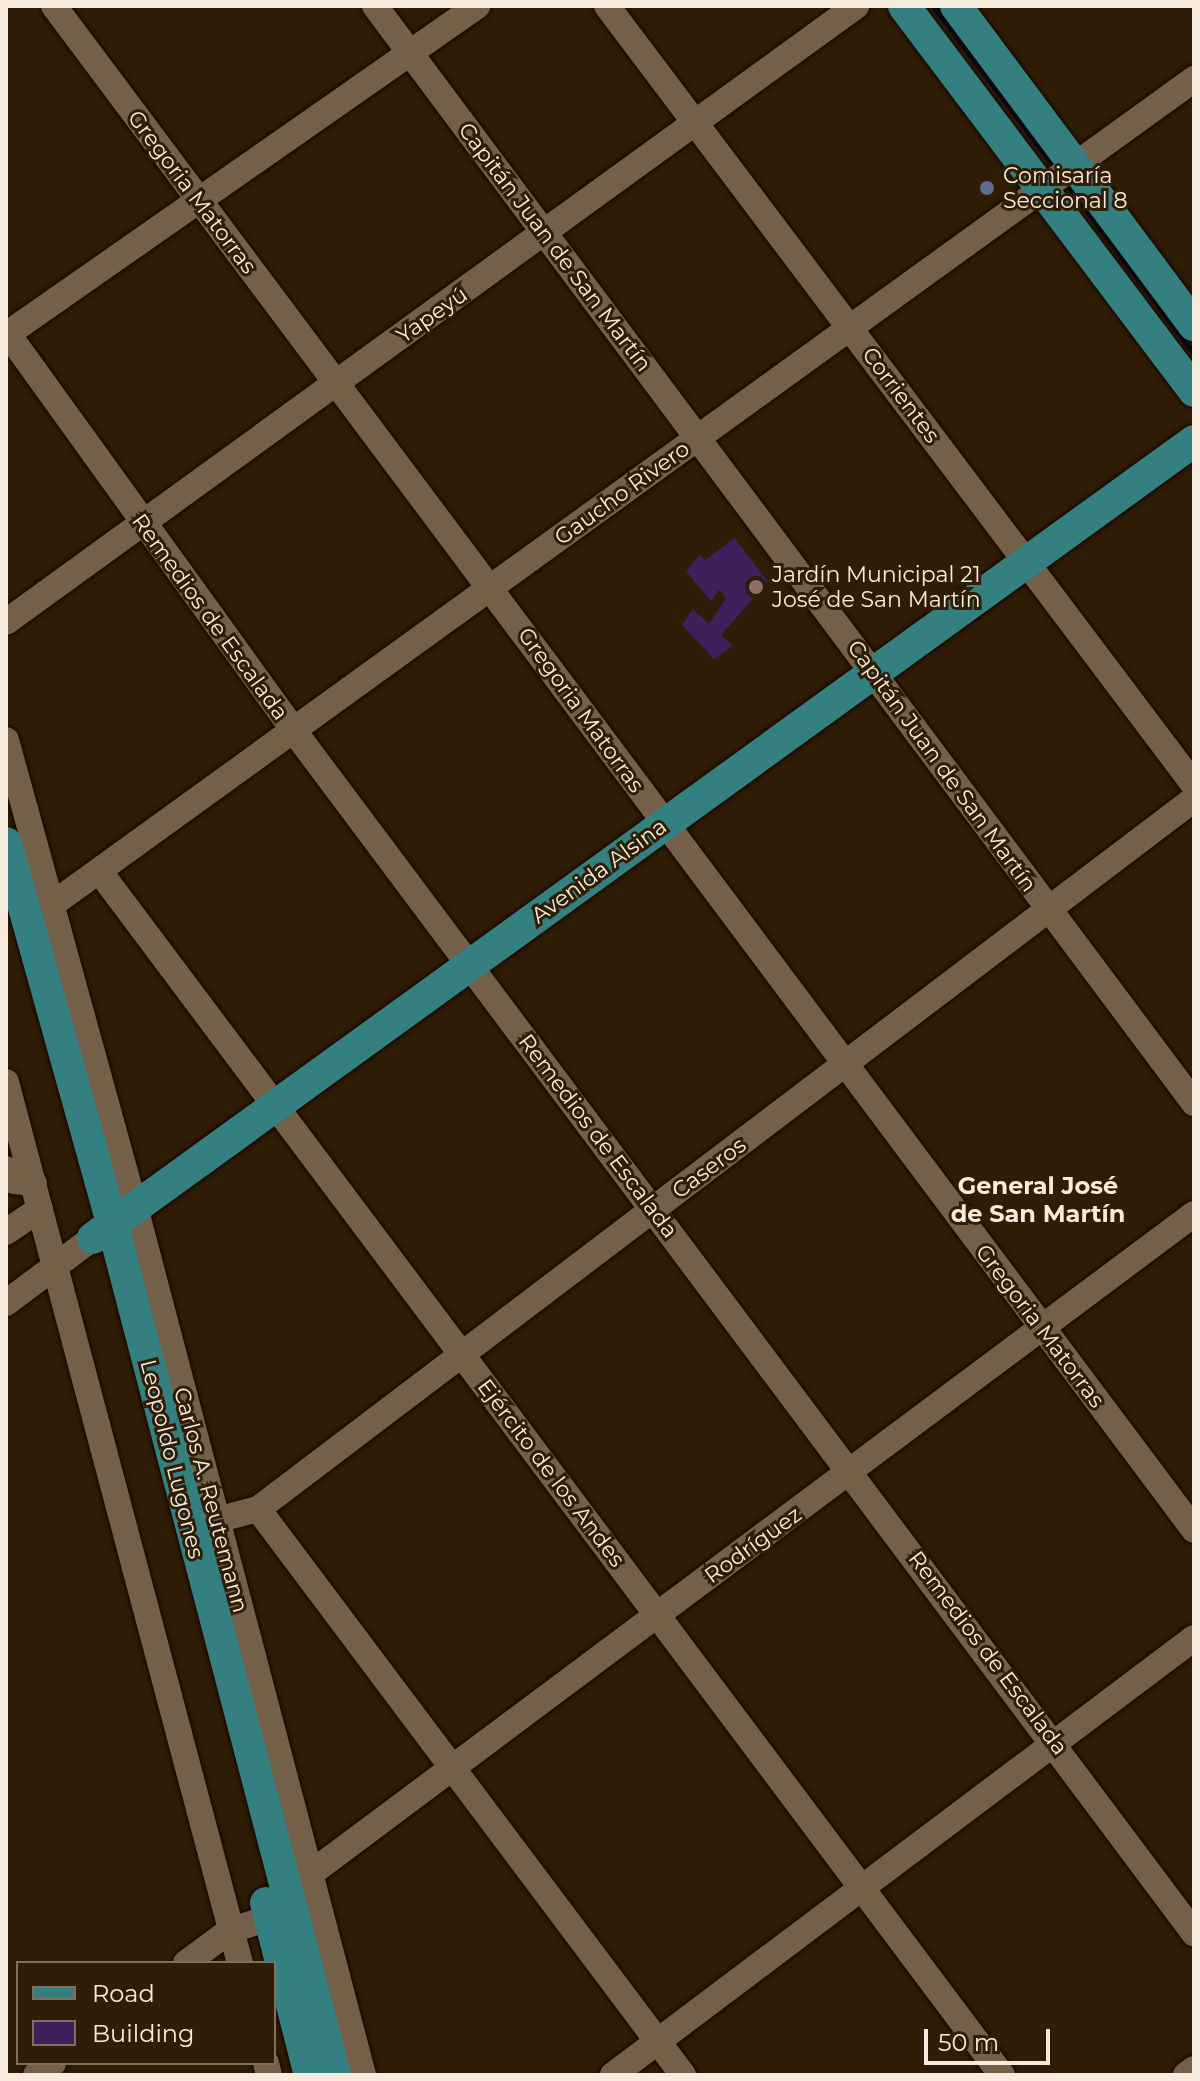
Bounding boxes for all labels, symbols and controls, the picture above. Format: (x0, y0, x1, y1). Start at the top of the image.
street label: Gregoria Matorras (122, 105, 262, 279)
street label: Capitán Juan de San Martín (453, 117, 657, 377)
place label: Comisaría Seccional 8 (1003, 162, 1128, 214)
marker: Comisaría Seccional 8 (978, 179, 996, 197)
street label: Yapeyú (392, 281, 472, 349)
street label: Corrientes (857, 342, 945, 448)
street label: Gaucho Rivero (549, 435, 695, 551)
street label: Remedios de Escalada (126, 509, 294, 725)
place label: Jardín Municipal 21 José de San Martín (772, 561, 981, 612)
marker: Jardín Municipal 21 José de San Martín (747, 578, 765, 596)
street label: Gregoria Matorras (512, 622, 650, 798)
street label: Capitán Juan de San Martín (842, 635, 1042, 897)
street label: Avenida Alsina (526, 813, 672, 929)
street label: Remedios de Escalada (513, 1029, 683, 1243)
street label: Caseros (667, 1132, 751, 1204)
district label: General José de San Martín (951, 1172, 1125, 1228)
street label: Gregoria Matorras (970, 1239, 1110, 1413)
street label: Leopoldo Lugones (134, 1357, 210, 1561)
street label: Ejército de los Andes (472, 1374, 630, 1572)
street label: Carlos A. Reutemann (168, 1385, 254, 1615)
street label: Rodríguez (699, 1501, 807, 1589)
street label: Remedios de Escalada (903, 1546, 1073, 1760)
legend (16, 1961, 276, 2065)
text: Road (92, 1979, 155, 2008)
scale bar (928, 2013, 1054, 2063)
text: Building (92, 2019, 195, 2048)
text: 50 m (938, 2028, 999, 2057)

